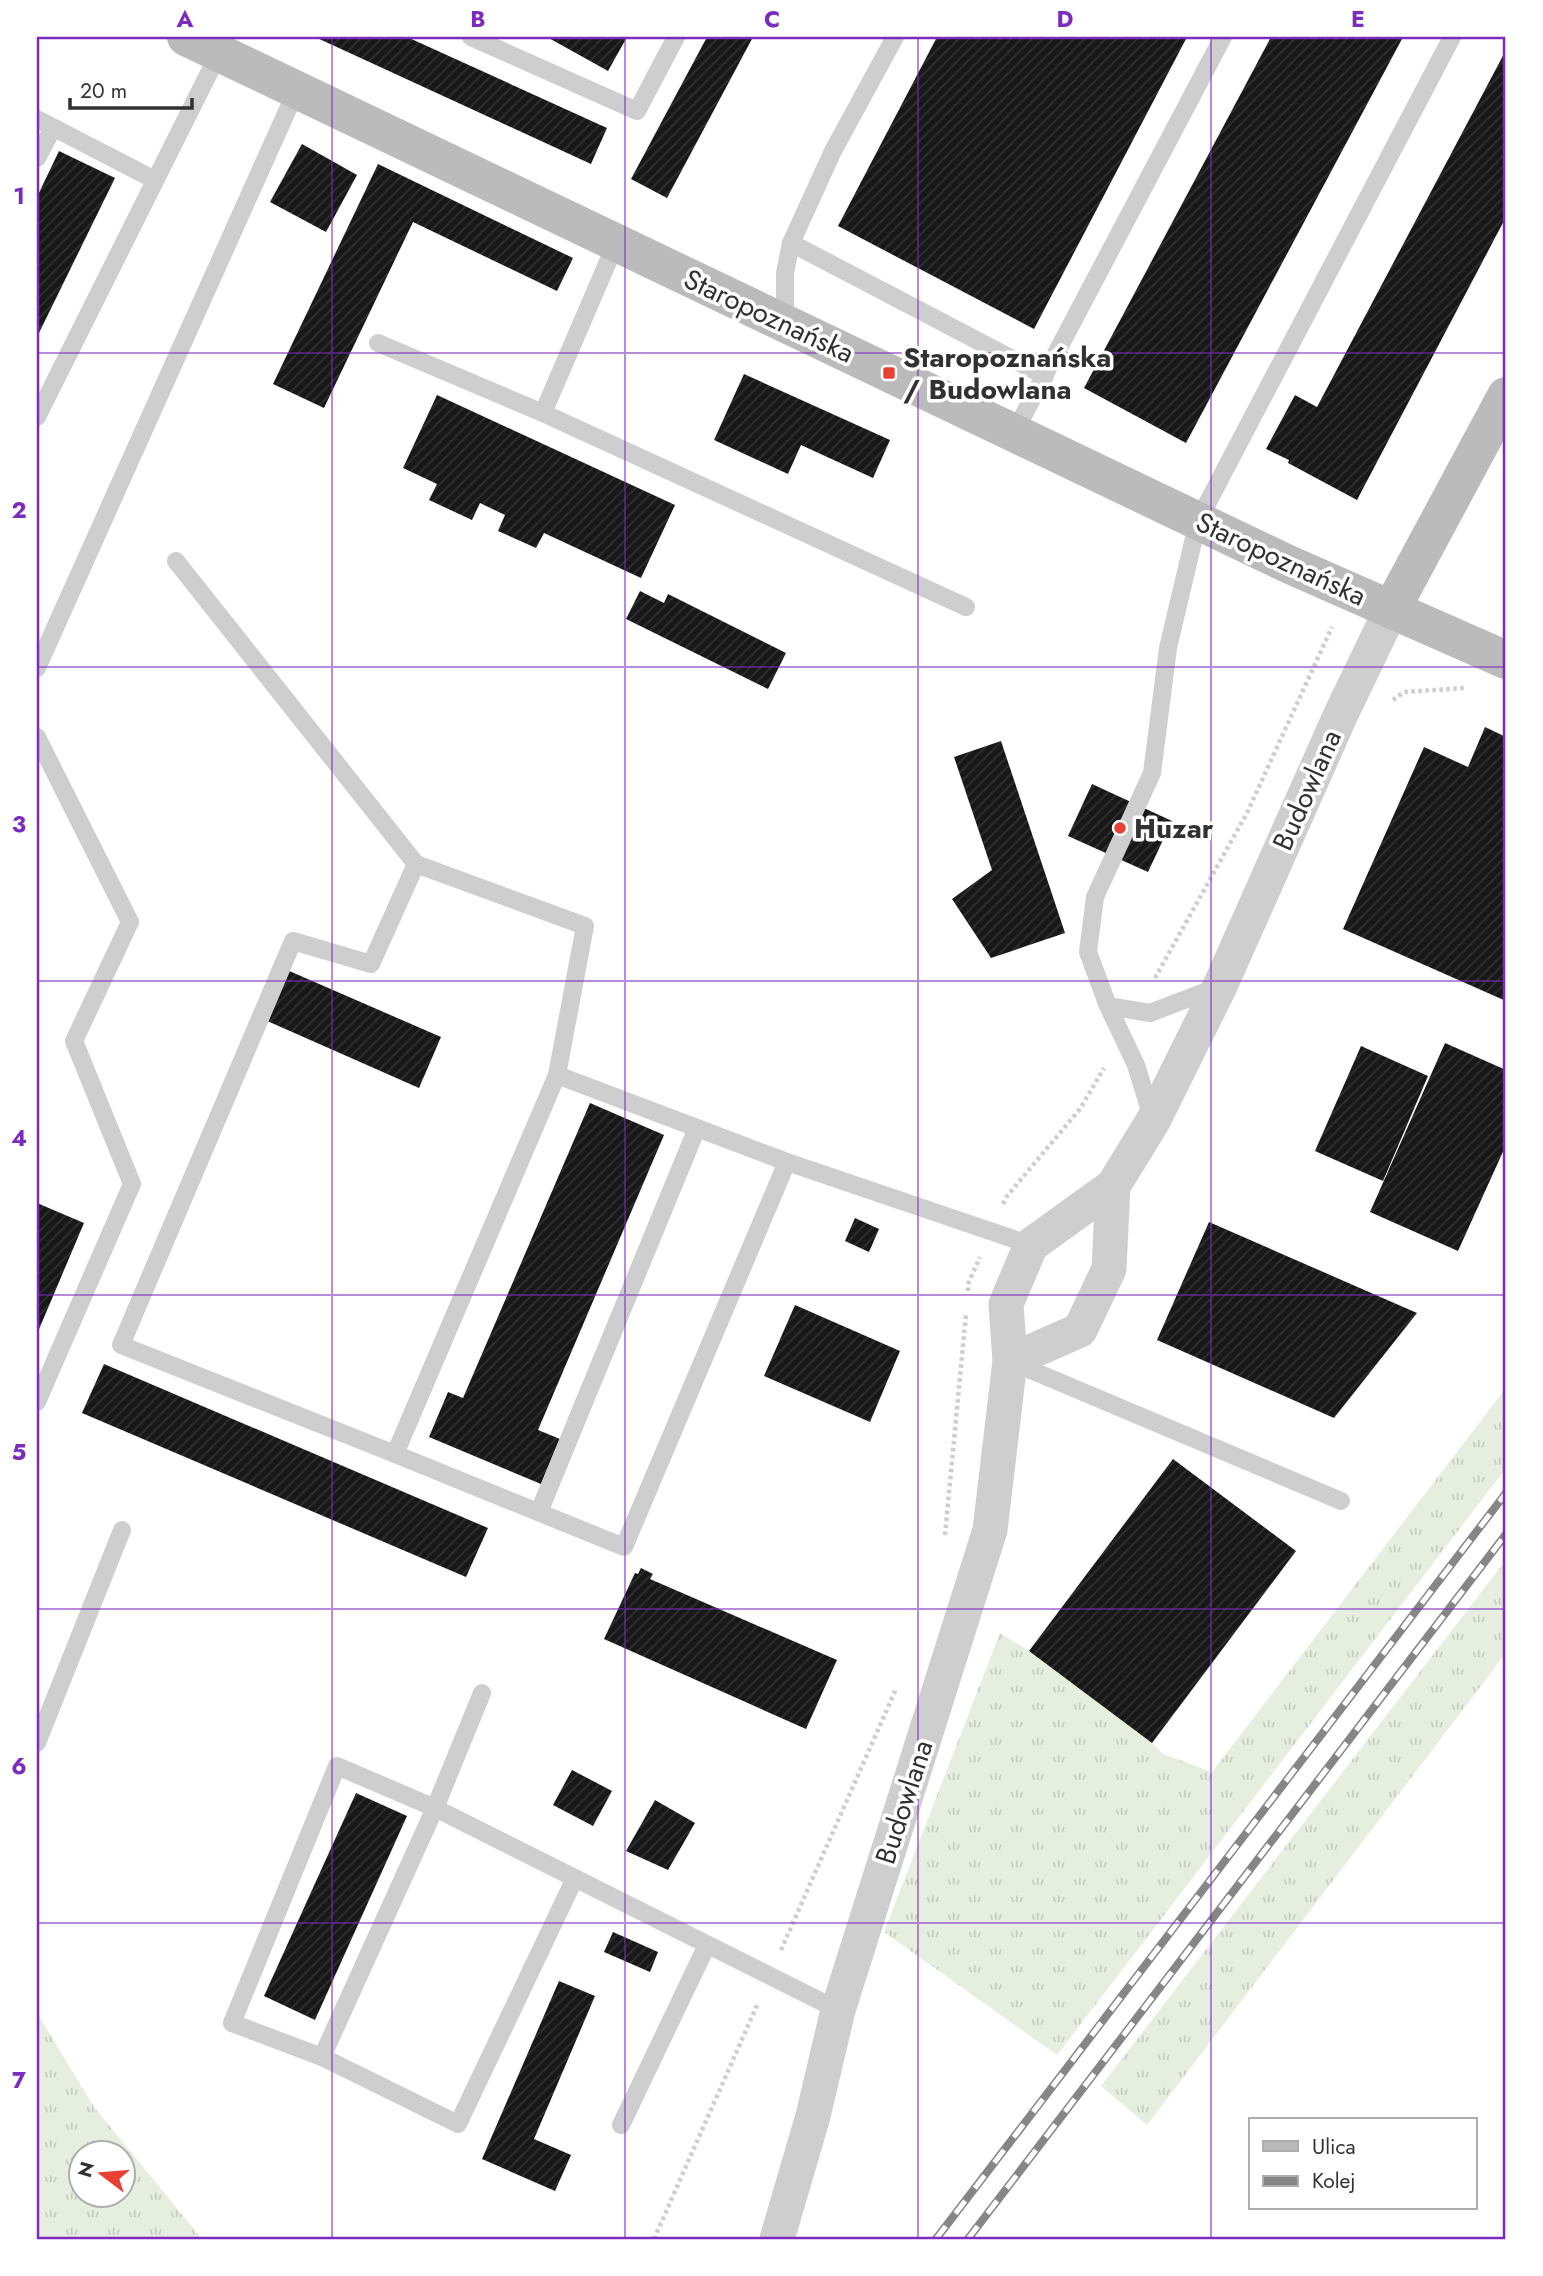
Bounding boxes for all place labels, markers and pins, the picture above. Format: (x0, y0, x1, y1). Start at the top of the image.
place label: Staropoznańska / Budowlana (903, 337, 1111, 410)
marker: Staropoznańska / Budowlana (881, 365, 897, 381)
place label: Huzar (1134, 808, 1214, 849)
marker: Huzar (1112, 820, 1128, 836)

